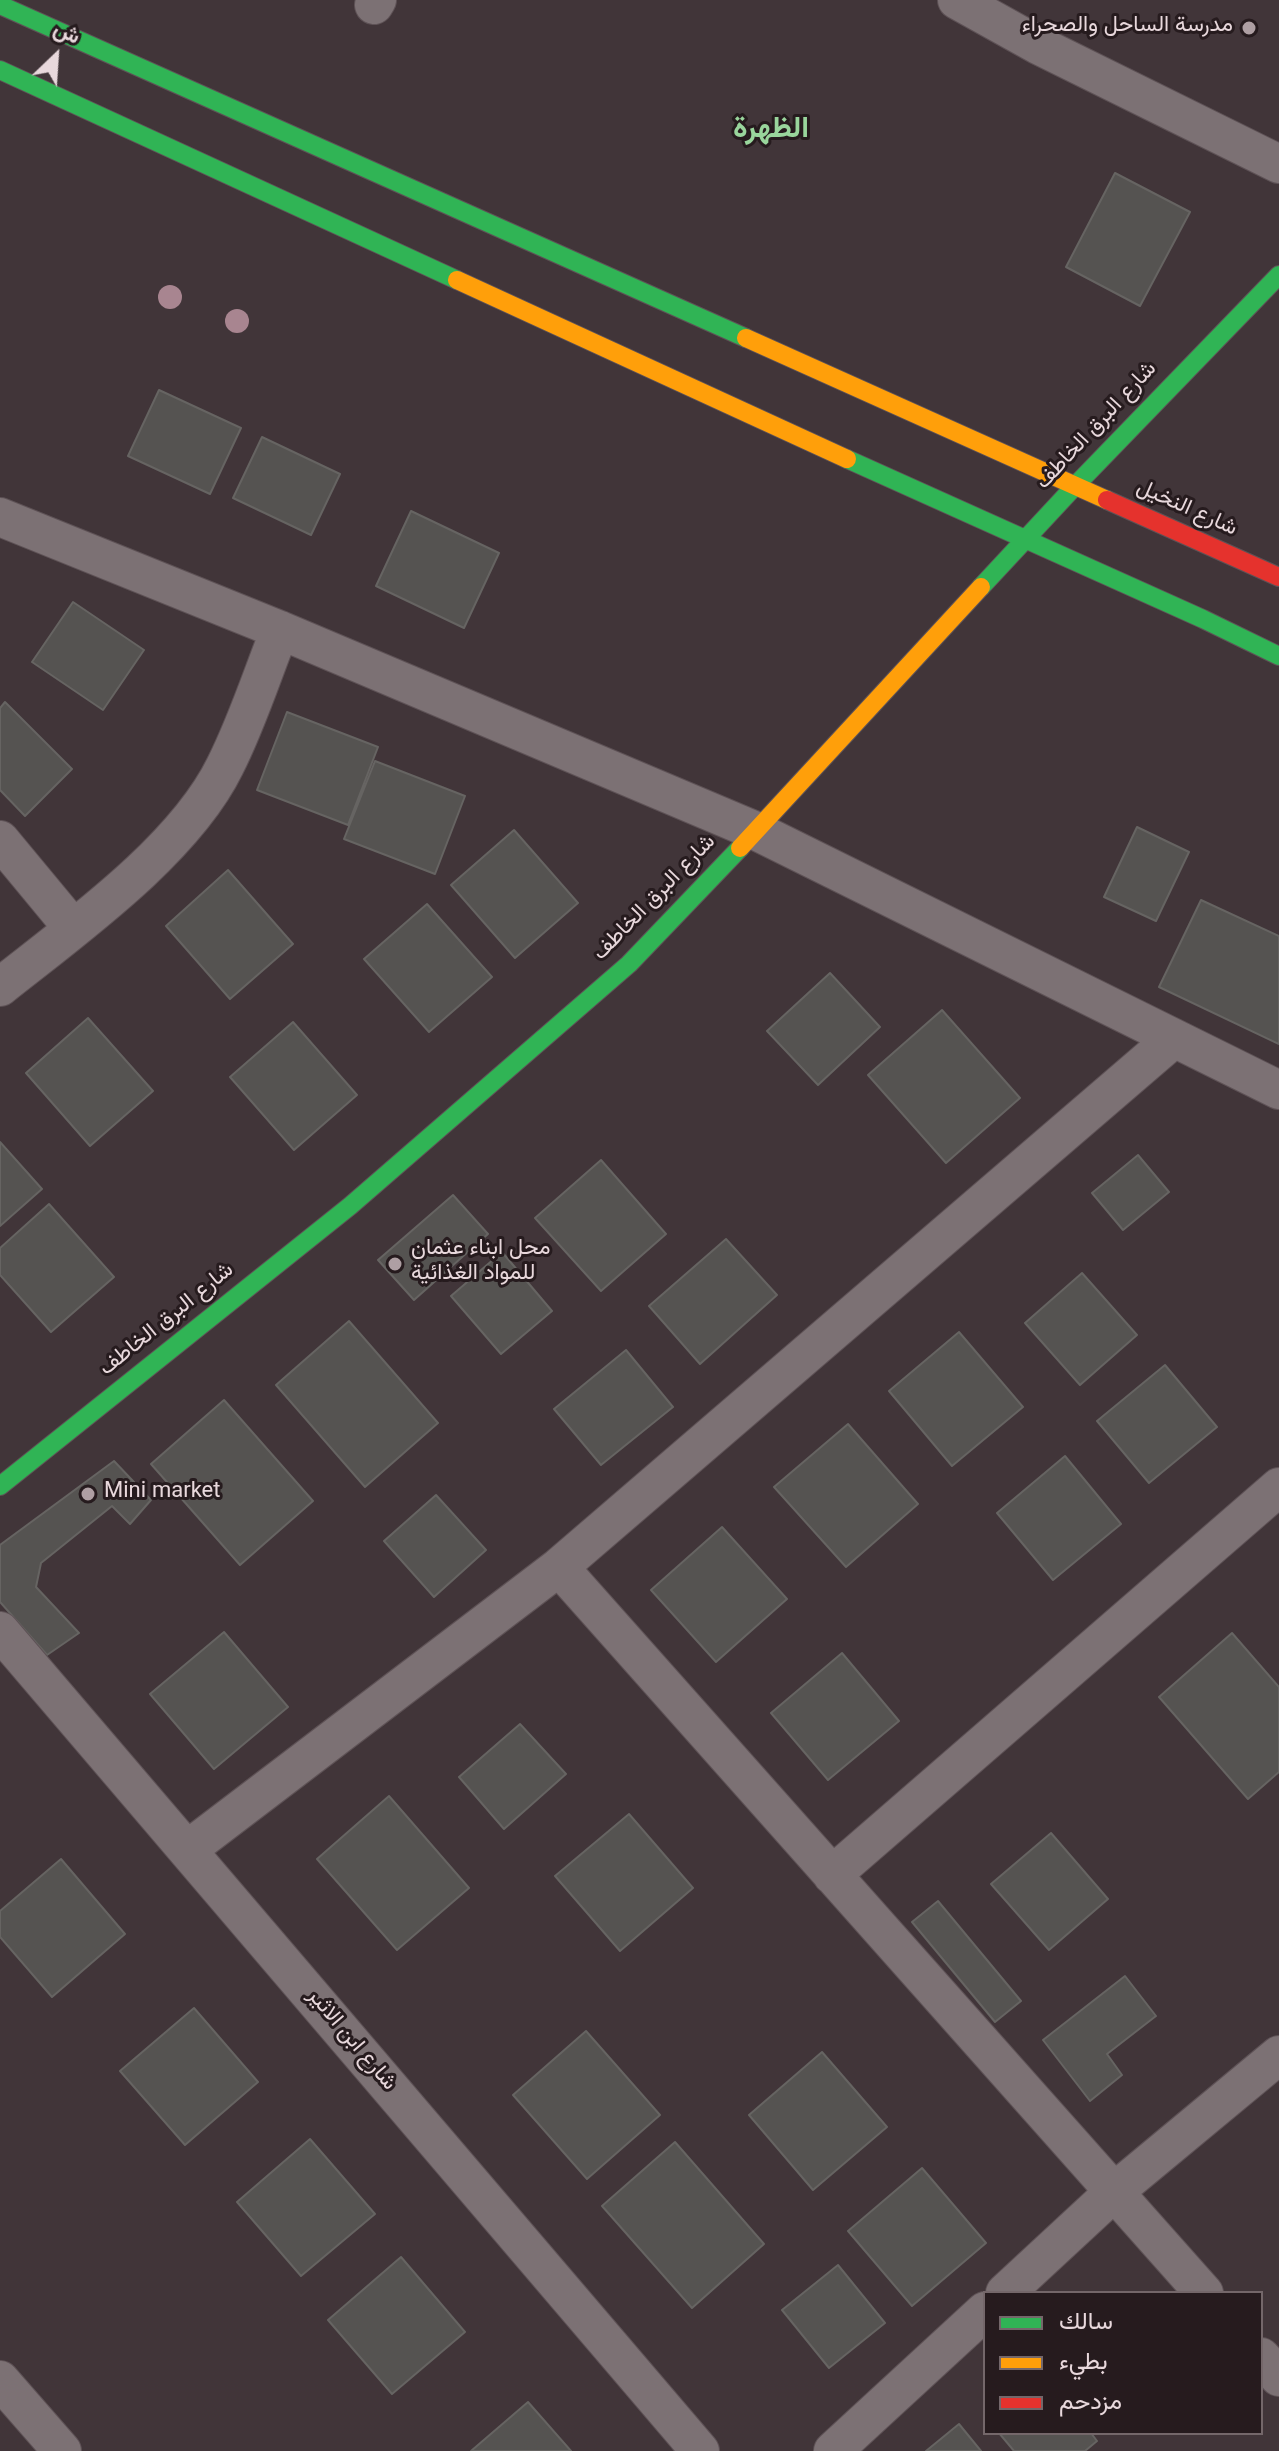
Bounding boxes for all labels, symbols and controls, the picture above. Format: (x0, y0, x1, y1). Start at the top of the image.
text: ش (47, 12, 86, 55)
place label: مدرسة الساحل والصحراء (1022, 15, 1233, 41)
north arrow (16, 16, 96, 96)
marker: مدرسة الساحل والصحراء (1240, 19, 1258, 37)
district label: الظهرة (733, 114, 809, 150)
street label: شارع البرق الخاطف (1032, 358, 1164, 496)
street label: شارع النخيل (1132, 476, 1240, 544)
street label: شارع البرق الخاطف (589, 830, 723, 968)
place label: محل ابناء عثمان للمواد الغذائية (411, 1238, 551, 1290)
marker: محل ابناء عثمان للمواد الغذائية (386, 1255, 404, 1273)
street label: شارع البرق الخاطف (96, 1259, 240, 1383)
place label: Mini market (104, 1481, 220, 1507)
marker: Mini market (79, 1485, 97, 1503)
street label: شارع ابن الاثير (300, 1985, 400, 2097)
legend (983, 2291, 1263, 2435)
text: سالك (1059, 2304, 1113, 2342)
text: بطيء (1059, 2344, 1108, 2382)
text: مزدحم (1059, 2384, 1122, 2422)

